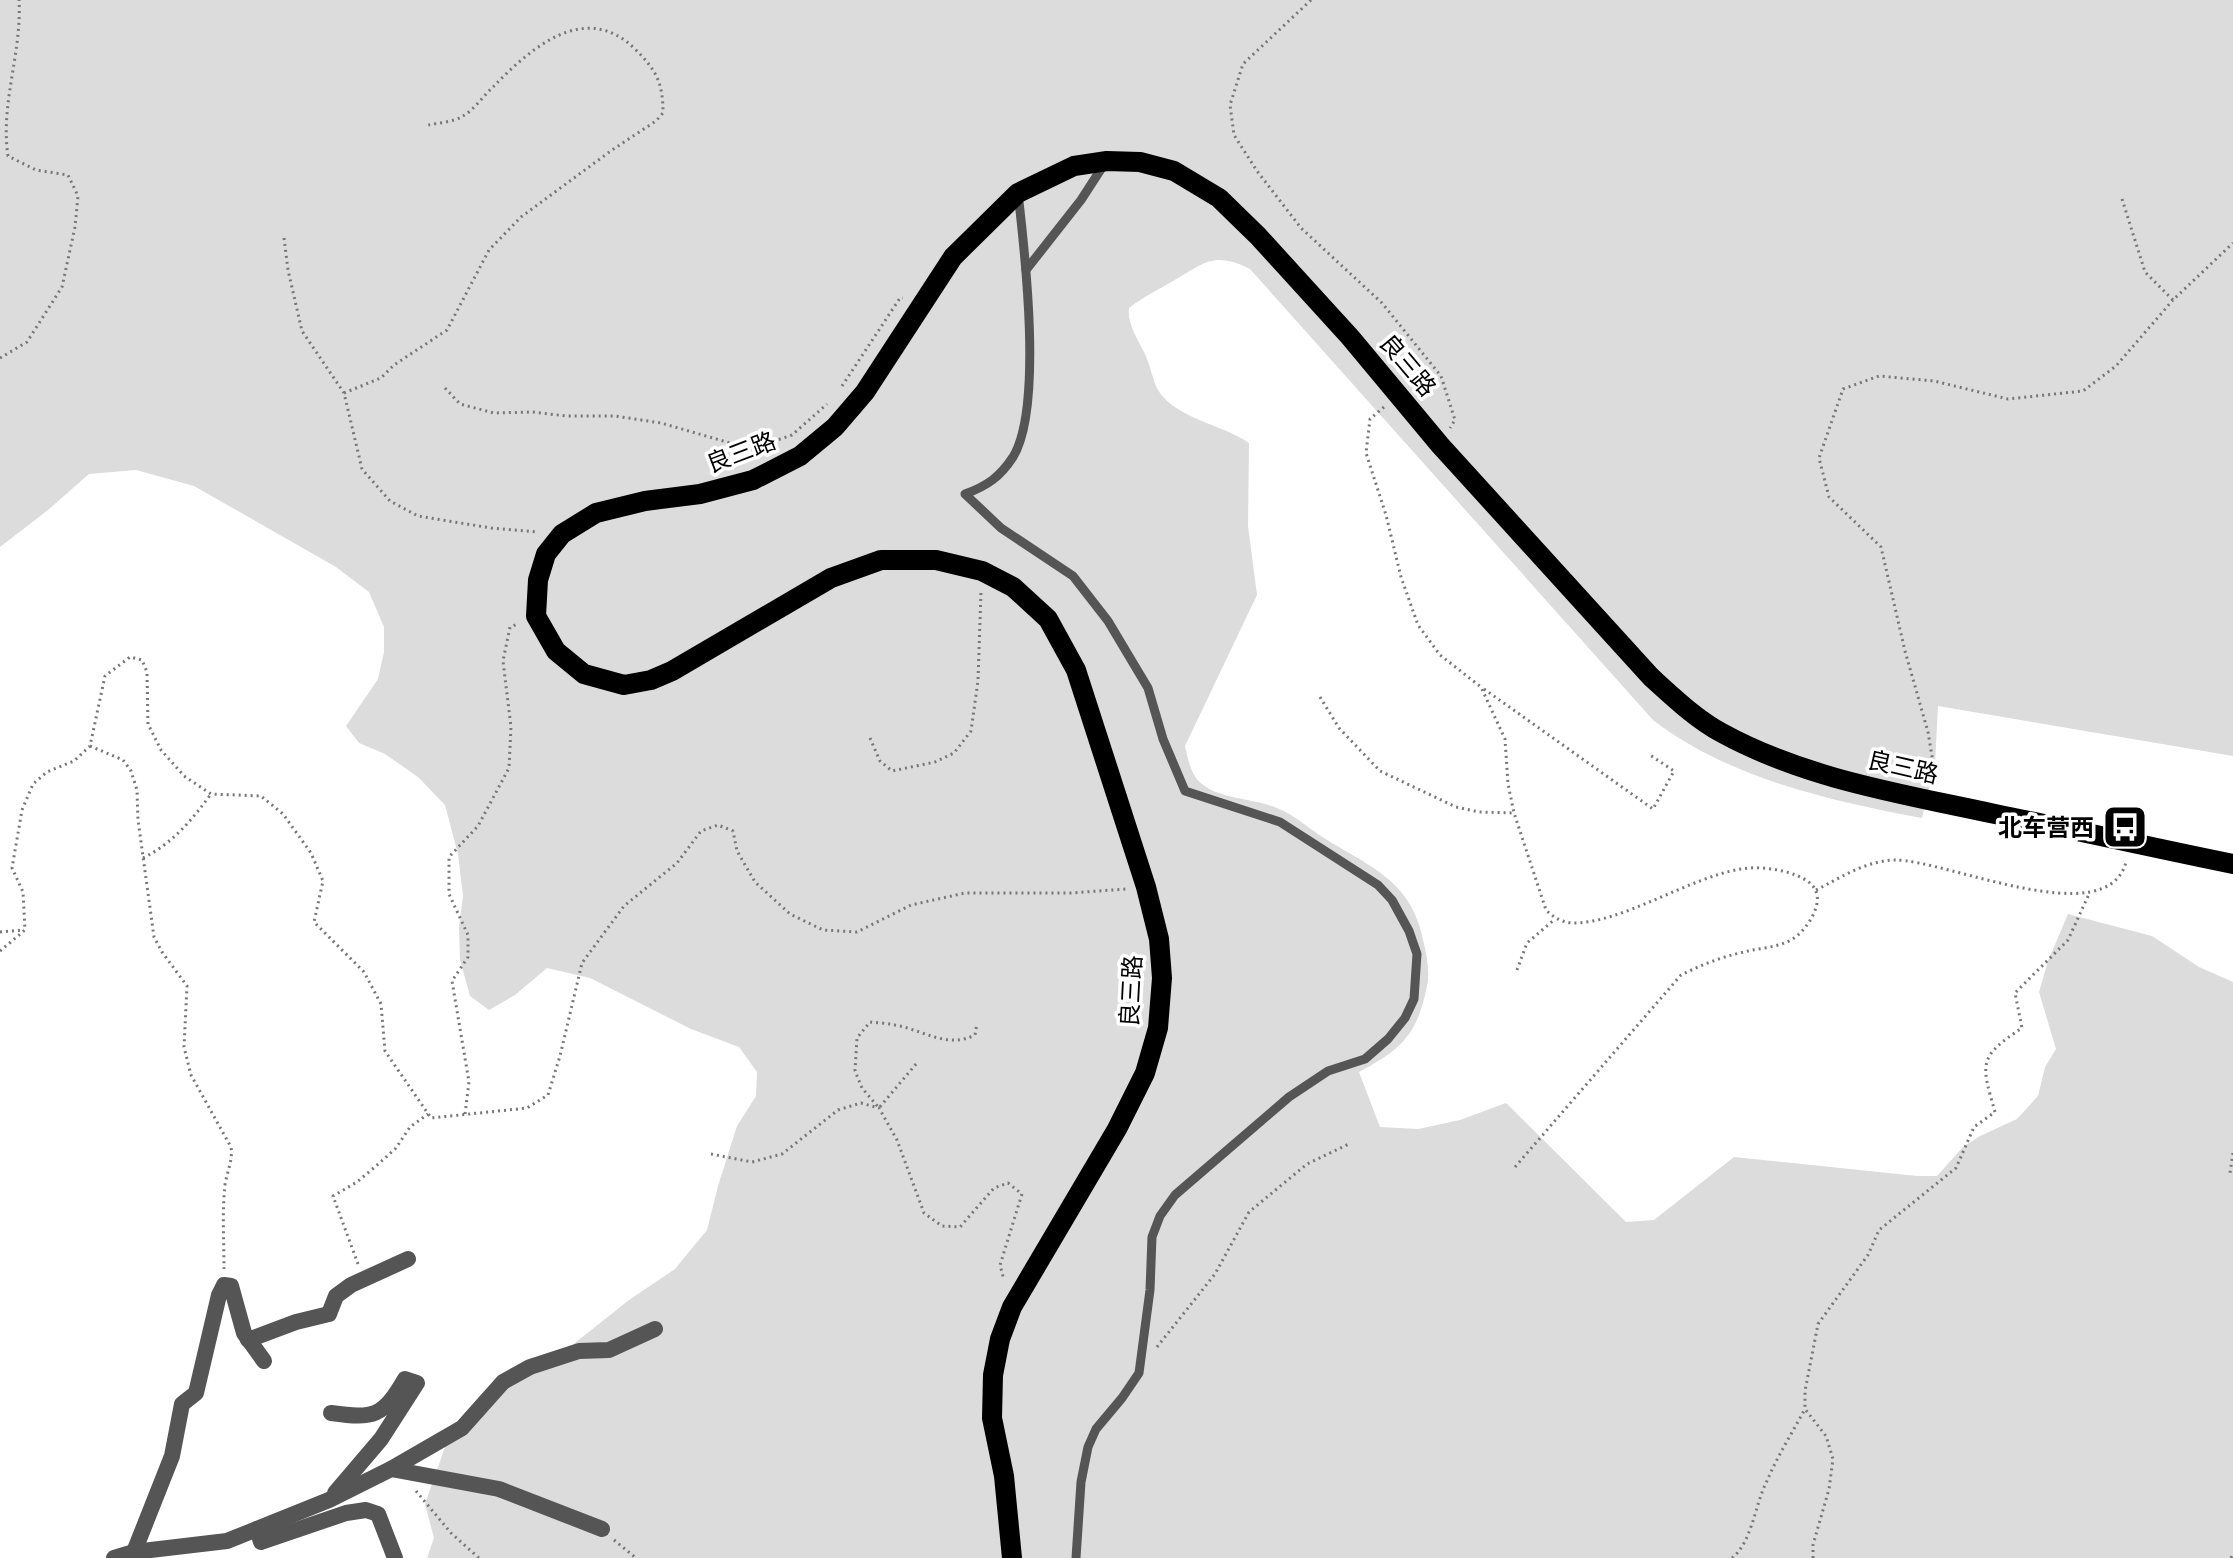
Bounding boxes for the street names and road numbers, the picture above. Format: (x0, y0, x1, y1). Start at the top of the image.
street label: 良三路 (1374, 328, 1442, 402)
street label: 良三路 (702, 426, 780, 478)
street label: 良三路 (1865, 745, 1941, 789)
street label: 良三路 (1115, 954, 1147, 1028)

